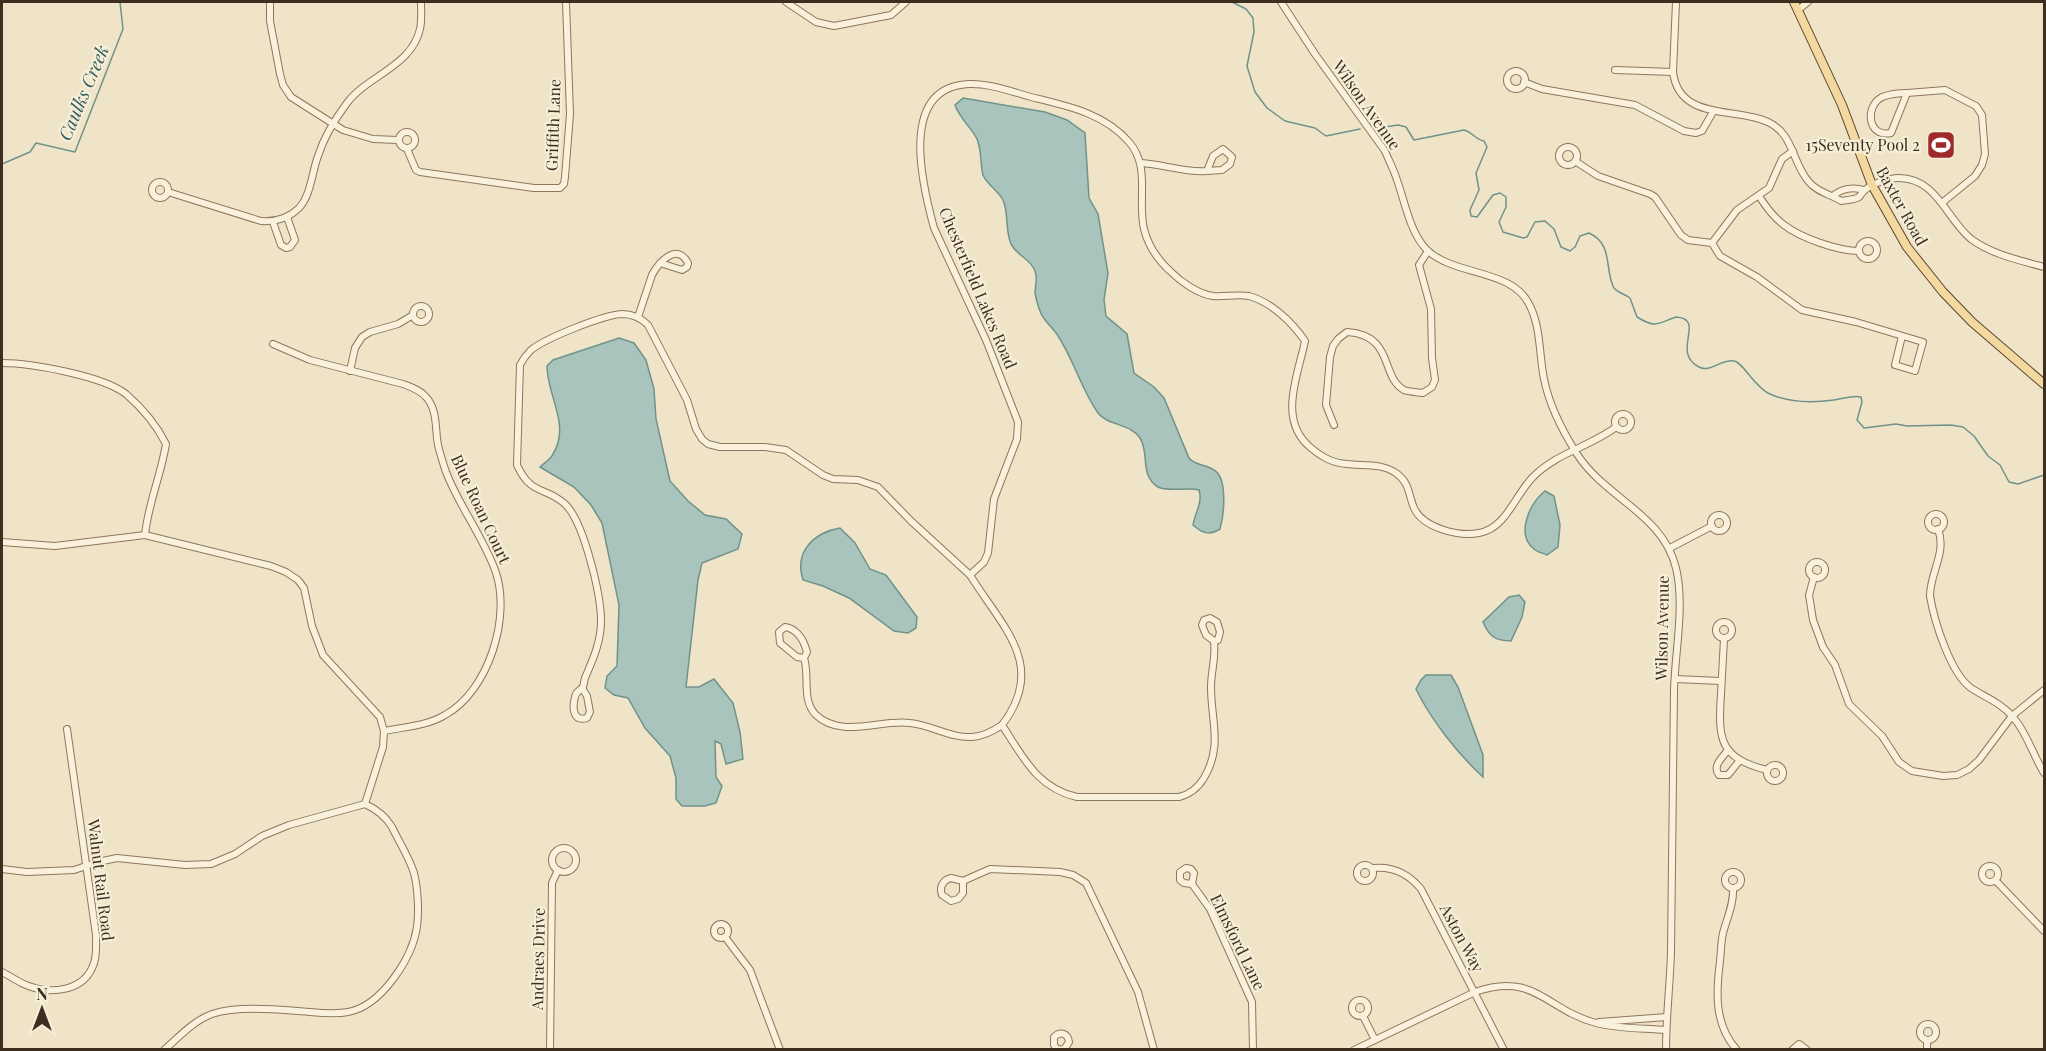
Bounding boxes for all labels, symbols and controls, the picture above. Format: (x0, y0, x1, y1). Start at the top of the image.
water label: Caulks Creek (52, 41, 114, 144)
street label: Wilson Avenue (1328, 55, 1406, 154)
street label: Griffith Lane (540, 79, 565, 171)
sports icon: 15Seventy Pool 2 (1925, 129, 1957, 161)
place label: 15Seventy Pool 2 (1806, 134, 1920, 155)
street label: Baxter Road (1872, 163, 1933, 249)
street label: Chesterfield Lakes Road (935, 204, 1022, 372)
street label: Blue Roan Court (447, 451, 516, 567)
street label: Wilson Avenue (1650, 575, 1673, 682)
street label: Walnut Rail Road (83, 817, 119, 942)
street label: Elmsford Lane (1206, 890, 1271, 993)
street label: Aston Way (1435, 899, 1489, 975)
street label: Andraes Drive (526, 908, 549, 1011)
north arrow (12, 979, 72, 1039)
text: N (36, 983, 48, 1004)

